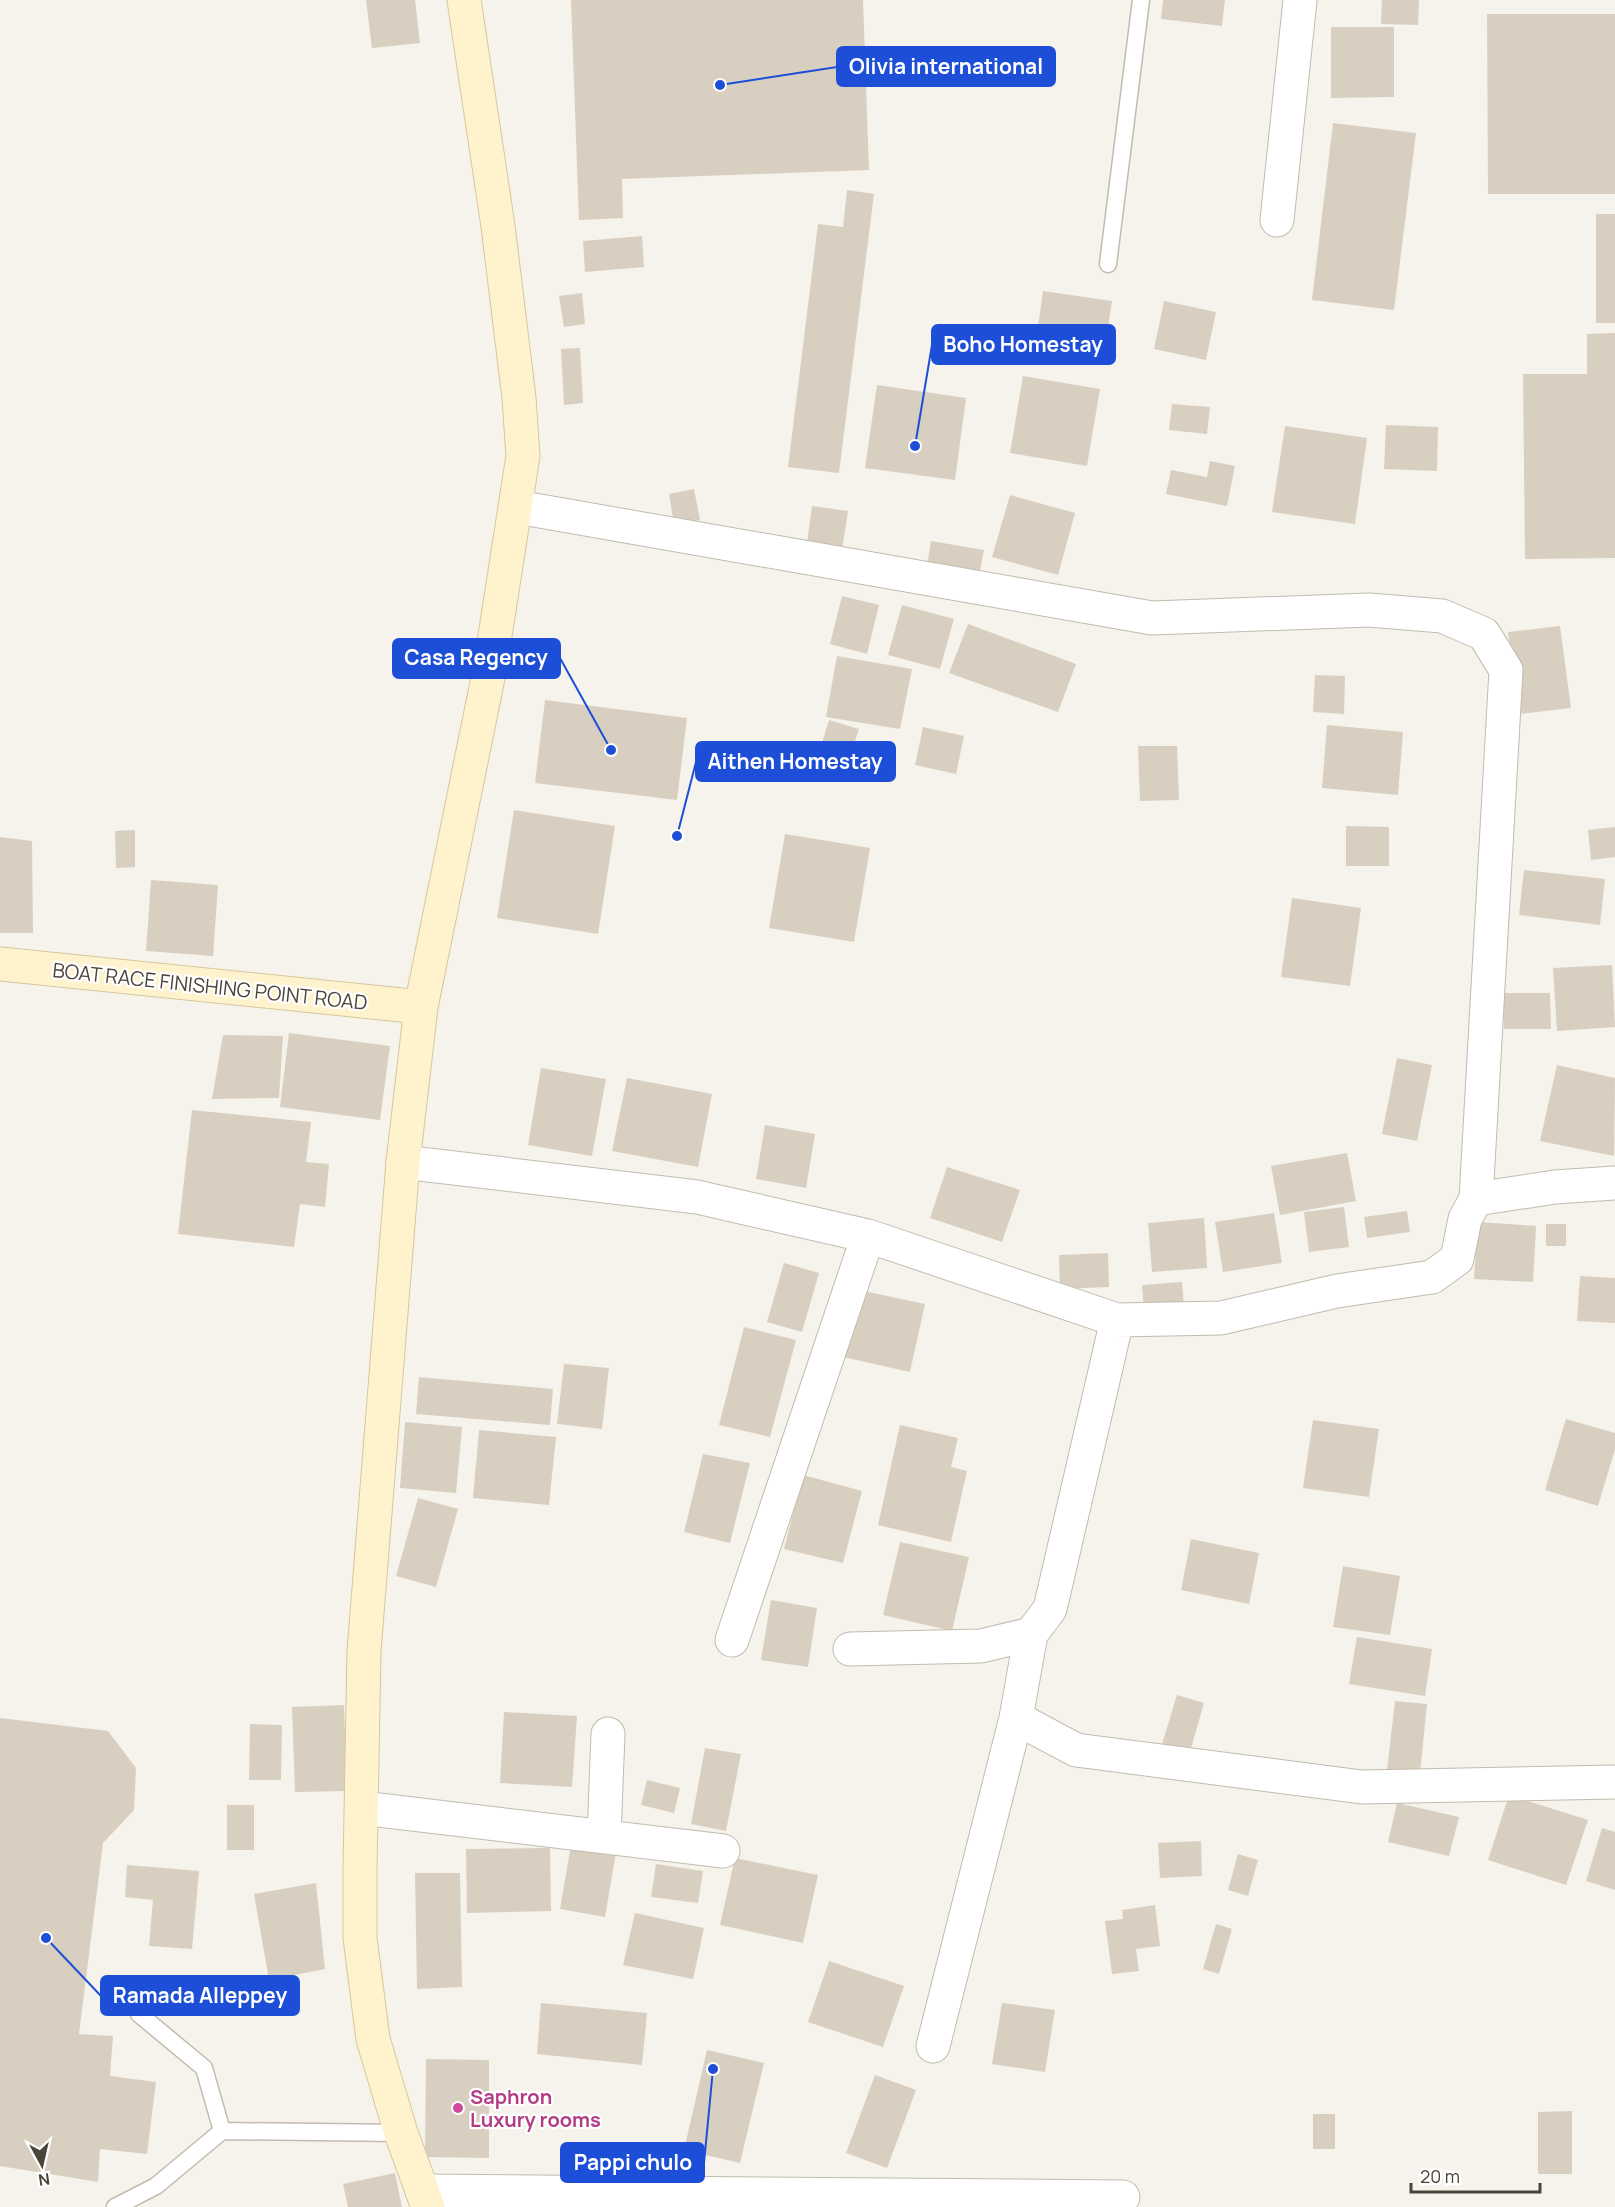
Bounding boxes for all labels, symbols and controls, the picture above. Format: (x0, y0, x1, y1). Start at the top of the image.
callout: Olivia international (837, 47, 1055, 86)
text: Olivia international (849, 52, 1043, 80)
callout: Boho Homestay (932, 325, 1115, 364)
text: Boho Homestay (943, 330, 1103, 358)
callout: Casa Regency (393, 639, 560, 678)
text: Casa Regency (404, 643, 548, 671)
callout: Aithen Homestay (696, 742, 895, 781)
text: Aithen Homestay (707, 747, 883, 775)
street label: BOAT RACE FINISHING POINT ROAD (51, 956, 369, 1016)
callout: Ramada Alleppey (101, 1976, 299, 2015)
text: Ramada Alleppey (113, 1981, 287, 2009)
place label: Saphron Luxury rooms (470, 2083, 601, 2133)
marker: Saphron Luxury rooms (451, 2101, 465, 2115)
north arrow (12, 2135, 72, 2195)
callout: Pappi chulo (561, 2143, 704, 2182)
text: Pappi chulo (574, 2148, 692, 2176)
scale bar (1411, 2156, 1540, 2194)
text: 20 m (1420, 2164, 1460, 2188)
text: N (37, 2168, 51, 2192)

